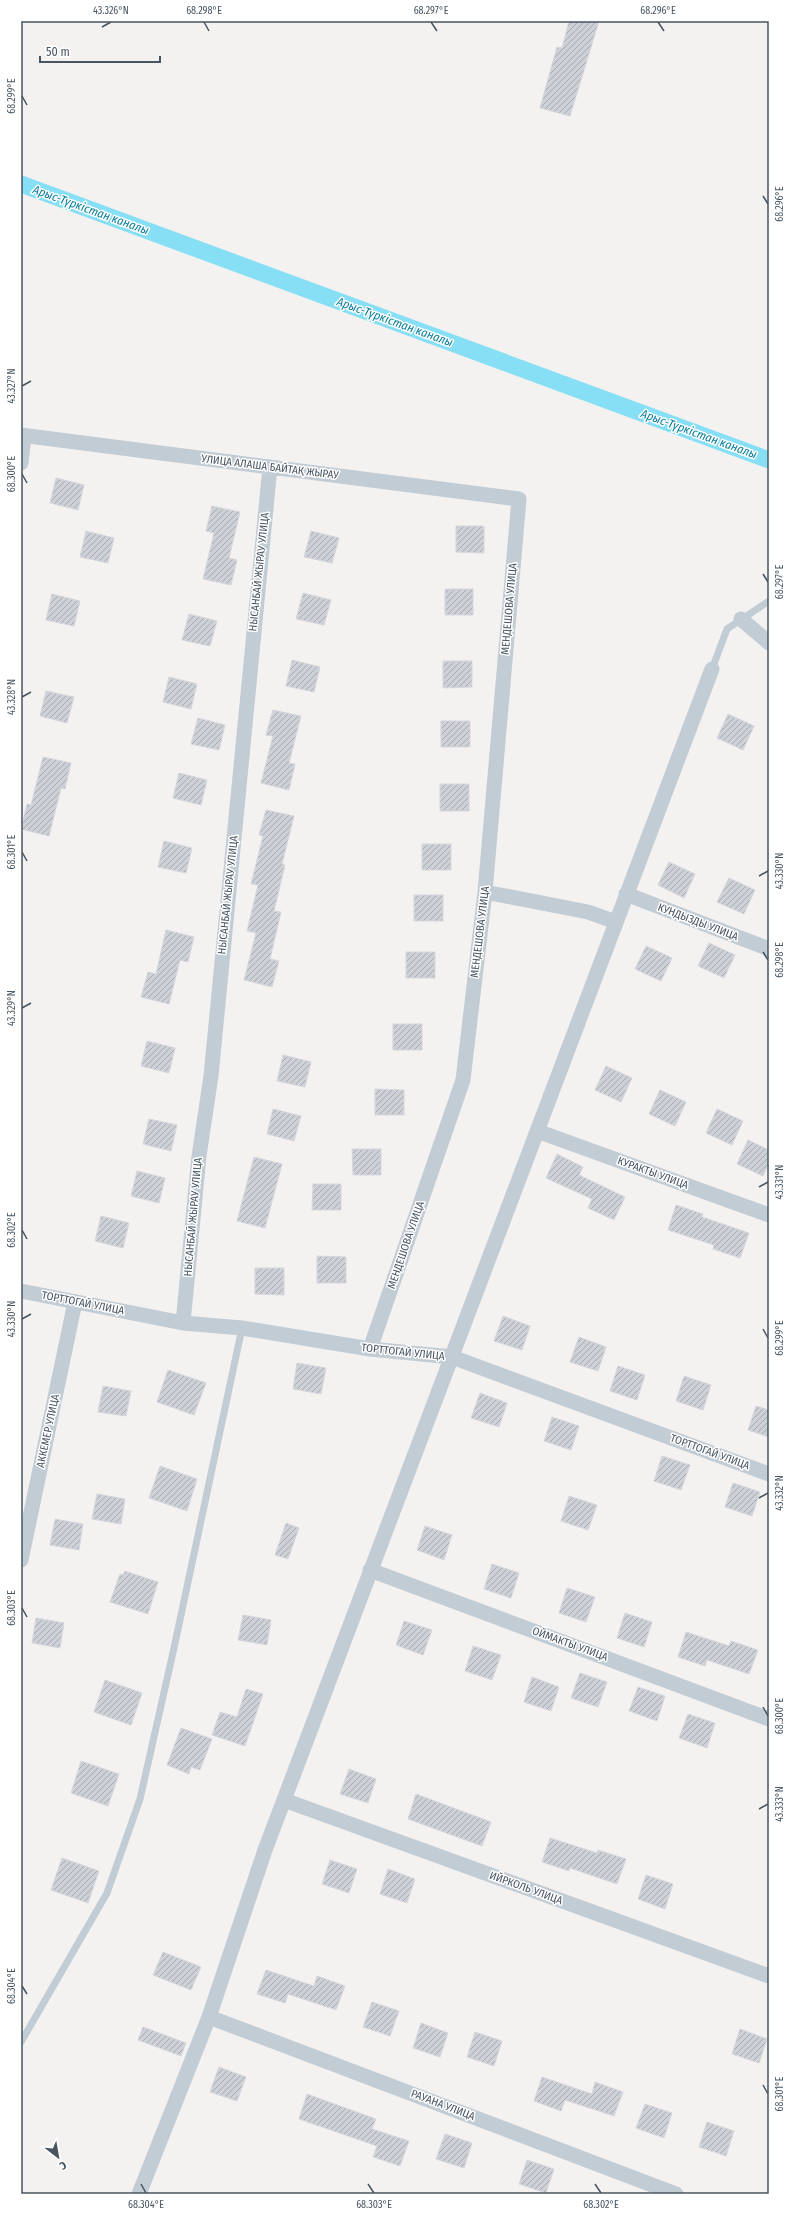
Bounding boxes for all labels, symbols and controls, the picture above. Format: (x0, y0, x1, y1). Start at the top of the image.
text: 43.326°N (93, 5, 129, 17)
text: 68.298°E (186, 5, 222, 17)
text: 68.297°E (414, 5, 449, 17)
text: 68.296°E (640, 5, 676, 17)
scale bar (40, 38, 160, 64)
text: 50 m (46, 45, 70, 59)
text: 68.299°E (6, 78, 18, 114)
water label: Арыс-Түркістан каналы (30, 182, 151, 238)
text: 68.296°E (774, 186, 786, 222)
water label: Арыс-Түркістан каналы (334, 294, 455, 350)
text: 43.327°N (6, 368, 18, 404)
water label: Арыс-Түркістан каналы (638, 406, 759, 462)
street label: УЛИЦА АЛАША БАЙТАҚ ЖЫРАУ (200, 452, 340, 482)
text: 68.300°E (6, 455, 18, 492)
street label: НЫСАНБАЙ ЖЫРАУ УЛИЦА (246, 512, 272, 632)
street label: МЕНДЕШОВА УЛИЦА (499, 562, 519, 655)
text: 68.297°E (774, 564, 786, 599)
text: 43.328°N (6, 679, 18, 715)
text: 68.301°E (6, 834, 18, 869)
street label: НЫСАНБАЙ ЖЫРАУ УЛИЦА (215, 835, 241, 955)
text: 43.330°N (774, 853, 786, 889)
street label: МЕНДЕШОВА УЛИЦА (468, 885, 492, 978)
street label: КУНДЫЗДЫ УЛИЦА (656, 901, 740, 943)
text: 68.298°E (774, 942, 786, 978)
text: 43.329°N (6, 990, 18, 1026)
street label: КУРАКТЫ УЛИЦА (616, 1154, 690, 1192)
street label: НЫСАНБАЙ ЖЫРАУ УЛИЦА (181, 1157, 205, 1277)
text: 43.331°N (774, 1165, 786, 1199)
street label: МЕНДЕШОВА УЛИЦА (385, 1199, 427, 1291)
text: 68.302°E (6, 1212, 18, 1248)
street label: ТОРТТОГАЙ УЛИЦА (41, 1289, 125, 1317)
text: 43.330°N (6, 1301, 18, 1337)
text: 68.299°E (774, 1320, 786, 1356)
street label: ТОРТТОГАЙ УЛИЦА (361, 1341, 445, 1363)
street label: АККЕМЕР УЛИЦА (34, 1393, 62, 1469)
street label: ТОРТТОГАЙ УЛИЦА (669, 1432, 752, 1472)
text: 43.332°N (774, 1475, 786, 1511)
text: 68.303°E (6, 1590, 18, 1626)
street label: ОЙМАКТЫ УЛИЦА (530, 1624, 610, 1664)
text: 68.300°E (774, 1697, 786, 1734)
text: 43.333°N (774, 1786, 786, 1822)
street label: ИЙРКОЛЬ УЛИЦА (488, 1869, 565, 1907)
text: 68.304°E (6, 1968, 18, 2004)
text: 68.301°E (774, 2076, 786, 2111)
street label: РАУАНА УЛИЦА (409, 2087, 477, 2123)
north arrow (38, 2137, 78, 2177)
text: С (57, 2158, 69, 2172)
text: 68.304°E (128, 2199, 164, 2211)
text: 68.303°E (356, 2199, 392, 2211)
text: 68.302°E (583, 2199, 619, 2211)

